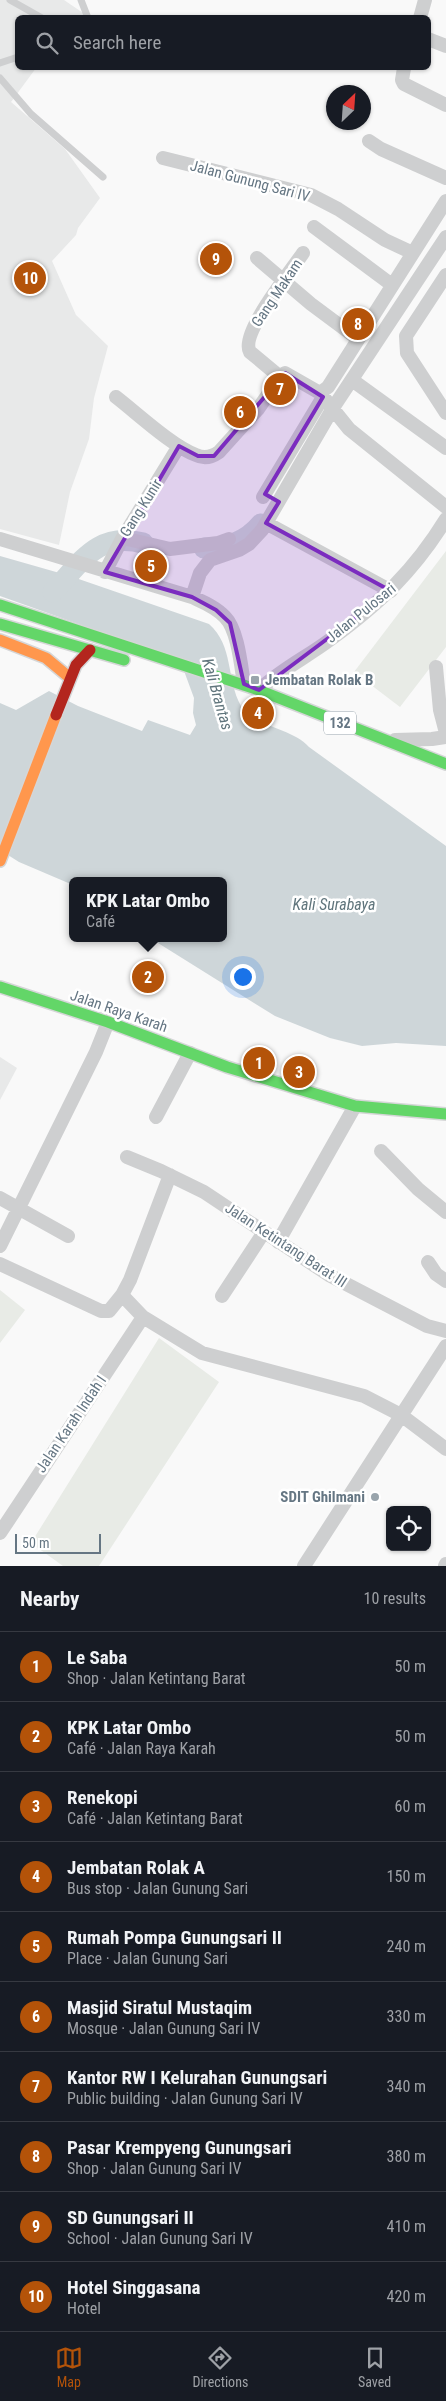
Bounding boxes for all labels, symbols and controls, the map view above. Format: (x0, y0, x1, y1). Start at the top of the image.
search box (15, 15, 431, 70)
icon: search (33, 29, 61, 57)
text: Search here (73, 31, 161, 54)
north arrow (326, 85, 371, 130)
street label: Jalan Gunung Sari IV (188, 156, 312, 206)
pin: 9 (200, 240, 232, 278)
street label: Gang Makam (248, 256, 306, 330)
pin: 10 (14, 259, 46, 297)
pin: 8 (342, 305, 374, 343)
pin: 7 (264, 370, 296, 408)
pin: 6 (224, 393, 256, 431)
street label: Gang Kunir (116, 475, 166, 540)
pin: 5 (135, 547, 167, 585)
street label: Jalan Pulosari (323, 579, 399, 647)
water label: Kali Brantas (198, 656, 237, 732)
place label: Jembatan Rolak B (265, 671, 373, 689)
marker: Jembatan Rolak B (249, 674, 261, 686)
pin: 4 (242, 694, 274, 732)
road number: 132 (324, 711, 356, 734)
popup (69, 877, 227, 942)
text: KPK Latar Ombo (86, 889, 210, 912)
water label: Kali Surabaya (293, 895, 375, 914)
text: Café (86, 912, 115, 931)
pin: 2 (132, 958, 164, 996)
your location (230, 964, 256, 990)
street label: Jalan Raya Karah (68, 986, 170, 1036)
pin: 1 (243, 1044, 275, 1082)
pin: 3 (283, 1053, 315, 1091)
street label: Jalan Ketintang Barat III (222, 1199, 350, 1291)
street label: Jalan Karah Indah I (32, 1372, 110, 1476)
place label: SDIT Ghilmani (280, 1488, 365, 1506)
marker: SDIT Ghilmani (369, 1491, 381, 1503)
map controls (386, 1506, 431, 1551)
button: locate (386, 1506, 431, 1551)
scale bar (15, 1531, 101, 1554)
text: 50 m (22, 1535, 50, 1551)
text: Nearby (20, 1587, 79, 1611)
text: 10 results (364, 1589, 426, 1608)
text: Le Saba (67, 1646, 127, 1669)
text: 1 (32, 1657, 40, 1676)
text: 50 m (394, 1657, 426, 1676)
text: Shop · Jalan Ketintang Barat (67, 1669, 246, 1688)
text: KPK Latar Ombo (67, 1716, 191, 1739)
text: 2 (32, 1727, 40, 1746)
text: 50 m (394, 1727, 426, 1746)
text: Café · Jalan Raya Karah (67, 1739, 216, 1758)
text: Renekopi (67, 1786, 138, 1809)
text: 3 (32, 1797, 40, 1816)
text: 60 m (394, 1797, 426, 1816)
text: Café · Jalan Ketintang Barat (67, 1809, 243, 1828)
text: Jembatan Rolak A (67, 1856, 205, 1879)
text: 4 (32, 1867, 40, 1886)
text: 150 m (387, 1867, 426, 1886)
text: Bus stop · Jalan Gunung Sari (67, 1879, 248, 1898)
text: Rumah Pompa Gunungsari II (67, 1926, 282, 1949)
text: 5 (32, 1937, 40, 1956)
text: 240 m (387, 1937, 426, 1956)
text: Place · Jalan Gunung Sari (67, 1949, 228, 1968)
text: Masjid Siratul Mustaqim (67, 1996, 252, 2019)
text: 6 (32, 2007, 40, 2026)
text: 330 m (387, 2007, 426, 2026)
text: Mosque · Jalan Gunung Sari IV (67, 2019, 260, 2038)
text: Kantor RW I Kelurahan Gunungsari (67, 2066, 327, 2089)
text: 7 (32, 2077, 40, 2096)
text: 340 m (387, 2077, 426, 2096)
text: Public building · Jalan Gunung Sari IV (67, 2089, 303, 2108)
text: Pasar Krempyeng Gunungsari (67, 2136, 291, 2159)
text: 8 (32, 2147, 40, 2166)
text: 380 m (387, 2147, 426, 2166)
text: Shop · Jalan Gunung Sari IV (67, 2159, 241, 2178)
text: SD Gunungsari II (67, 2206, 194, 2229)
text: 9 (32, 2217, 40, 2236)
text: 410 m (387, 2217, 426, 2236)
text: School · Jalan Gunung Sari IV (67, 2229, 253, 2248)
text: Hotel Singgasana (67, 2276, 201, 2299)
text: 10 (28, 2287, 44, 2306)
text: 420 m (387, 2287, 426, 2306)
text: Hotel (67, 2299, 101, 2318)
tab: Map (55, 2344, 83, 2390)
tab: Directions (192, 2344, 248, 2390)
tab: Saved (358, 2344, 391, 2390)

